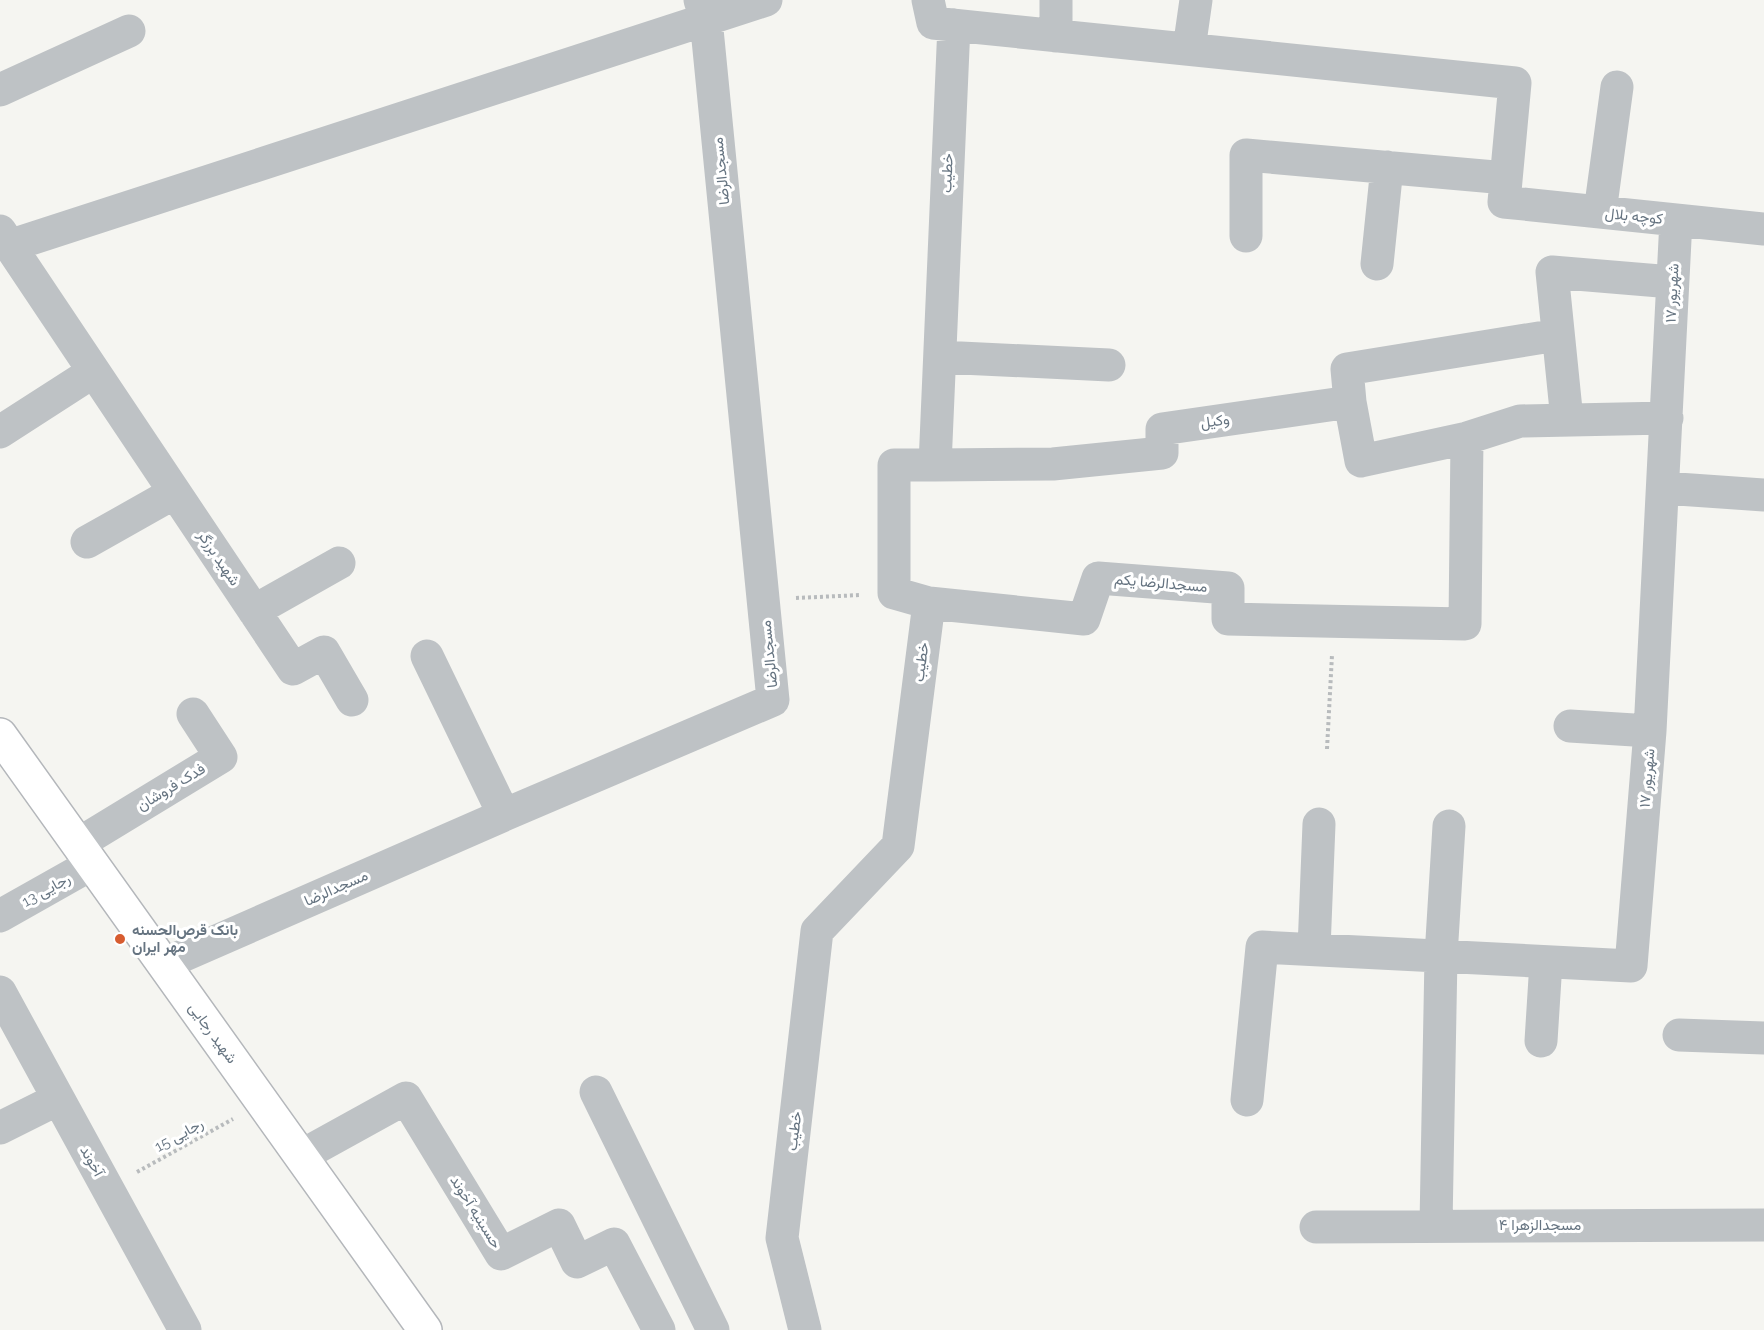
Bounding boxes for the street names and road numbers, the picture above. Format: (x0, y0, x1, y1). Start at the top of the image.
street label: مسجدالرضا (709, 136, 733, 206)
street label: خطیب (937, 153, 957, 193)
street label: کوچه بلال (1604, 204, 1664, 229)
street label: ۱۷ شهریور (1661, 263, 1683, 323)
street label: وکیل (1199, 410, 1231, 432)
street label: شهید برزگر (193, 526, 244, 589)
street label: مسجدالرضا یکم (1114, 570, 1208, 597)
street label: مسجدالرضا (757, 619, 781, 689)
street label: خطیب (910, 641, 932, 683)
street label: ۱۷ شهریور (1635, 747, 1659, 808)
street label: فدک فروشان (134, 759, 209, 814)
street label: مسجدالرضا (301, 866, 371, 910)
street label: رجایی 13 (19, 869, 74, 912)
street label: شهید رجایی (184, 999, 241, 1068)
street label: خطیب (783, 1110, 805, 1152)
street label: رجایی 15 (152, 1114, 207, 1157)
street label: آخوند (76, 1142, 108, 1181)
street label: حسینیه آخوند (446, 1172, 506, 1252)
street label: مسجدالزهرا ۴ (1499, 1216, 1581, 1234)

